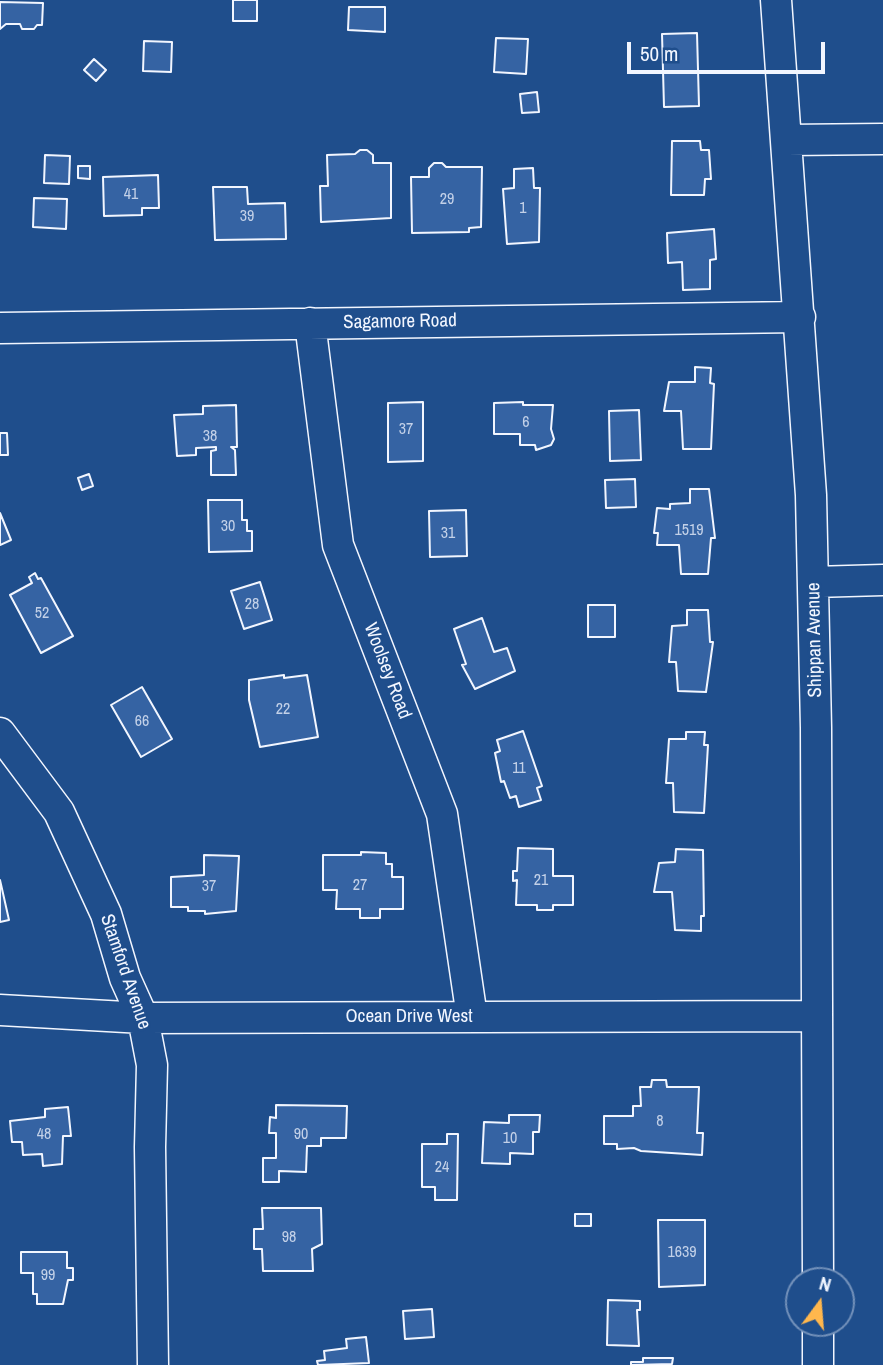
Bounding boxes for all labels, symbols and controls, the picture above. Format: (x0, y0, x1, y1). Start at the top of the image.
scale bar (631, 28, 829, 72)
text: 50 m (640, 39, 678, 68)
house number: 41 (124, 185, 138, 205)
house number: 29 (440, 190, 454, 210)
house number: 1 (519, 199, 527, 219)
house number: 39 (240, 207, 254, 227)
street label: Sagamore Road (343, 310, 457, 334)
house number: 6 (522, 413, 530, 433)
house number: 37 (399, 420, 413, 440)
house number: 38 (203, 427, 217, 447)
house number: 30 (221, 517, 235, 537)
house number: 1519 (674, 521, 704, 541)
house number: 31 (441, 524, 455, 544)
street label: Shippan Avenue (803, 582, 827, 698)
house number: 28 (245, 595, 259, 615)
house number: 52 (35, 604, 49, 624)
street label: Woolsey Road (358, 620, 416, 722)
house number: 22 (276, 700, 290, 720)
house number: 66 (135, 712, 149, 732)
house number: 11 (512, 759, 526, 779)
house number: 21 (534, 871, 548, 891)
house number: 27 (353, 876, 367, 896)
house number: 37 (202, 877, 216, 897)
street label: Stamford Avenue (95, 912, 155, 1032)
street label: Ocean Drive West (345, 1006, 473, 1028)
house number: 8 (656, 1112, 664, 1132)
house number: 48 (37, 1125, 51, 1145)
house number: 90 (294, 1125, 308, 1145)
house number: 10 (503, 1129, 517, 1149)
house number: 24 (435, 1158, 449, 1178)
house number: 98 (282, 1228, 296, 1248)
house number: 1639 (667, 1243, 697, 1263)
house number: 99 (41, 1266, 55, 1286)
north arrow (785, 1267, 855, 1337)
text: N (816, 1270, 834, 1298)

